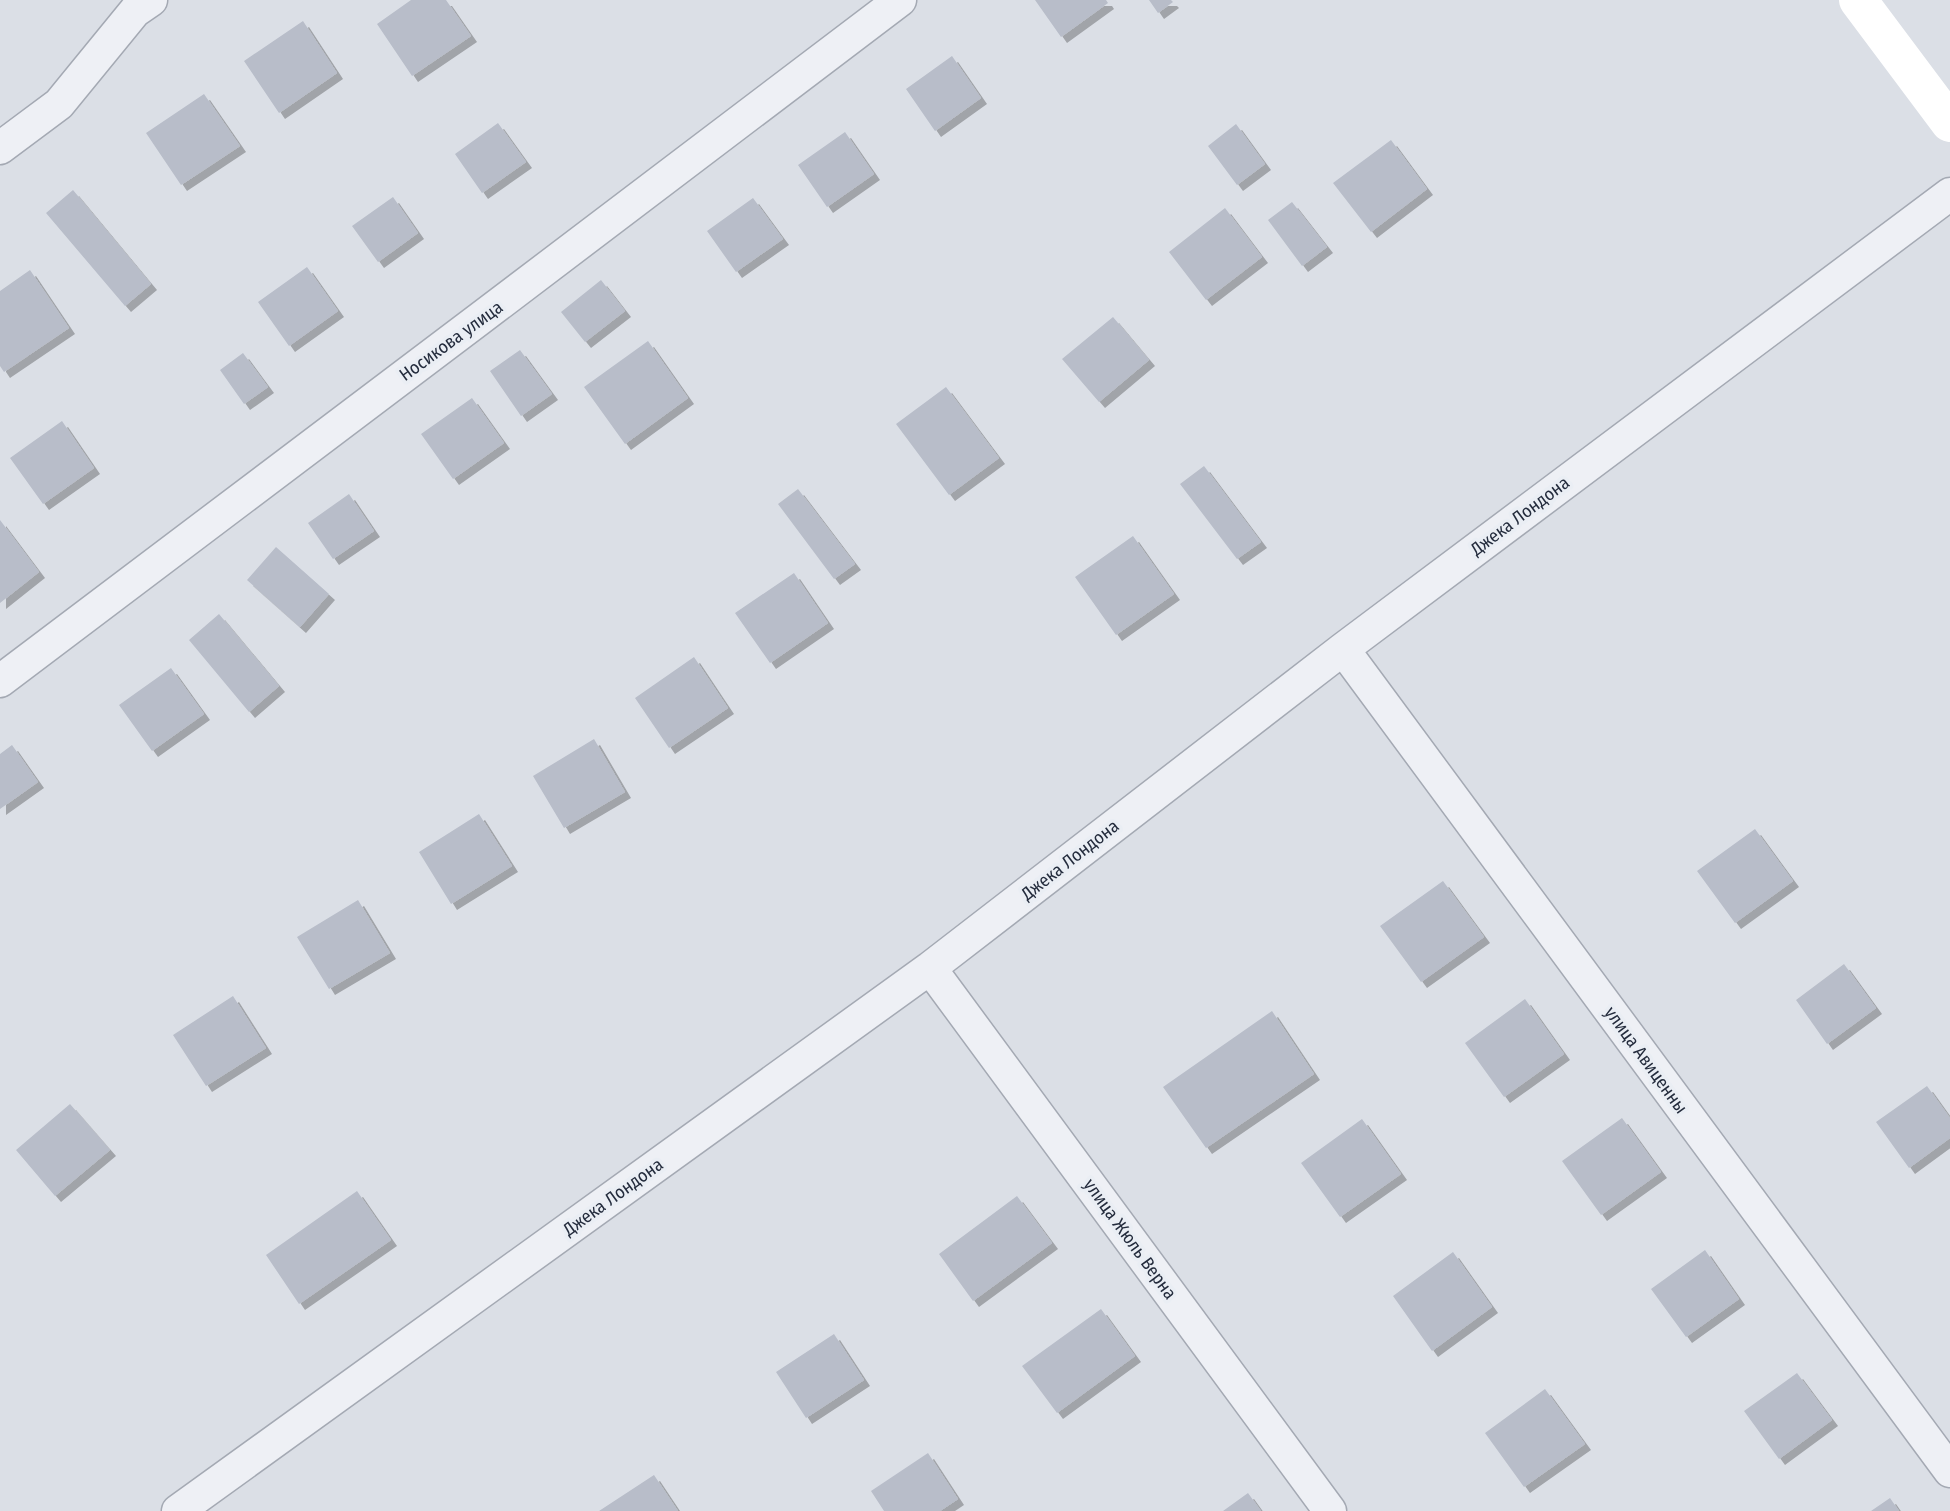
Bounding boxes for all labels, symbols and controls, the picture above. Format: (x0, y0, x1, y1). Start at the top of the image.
street label: Носикова улица (395, 296, 507, 386)
street label: Джека Лондона (1465, 472, 1574, 561)
street label: Джека Лондона (1016, 815, 1123, 906)
street label: улица Авиценны (1600, 1002, 1692, 1118)
street label: Джека Лондона (558, 1153, 667, 1241)
street label: улица Жюль Верна (1079, 1174, 1181, 1304)

